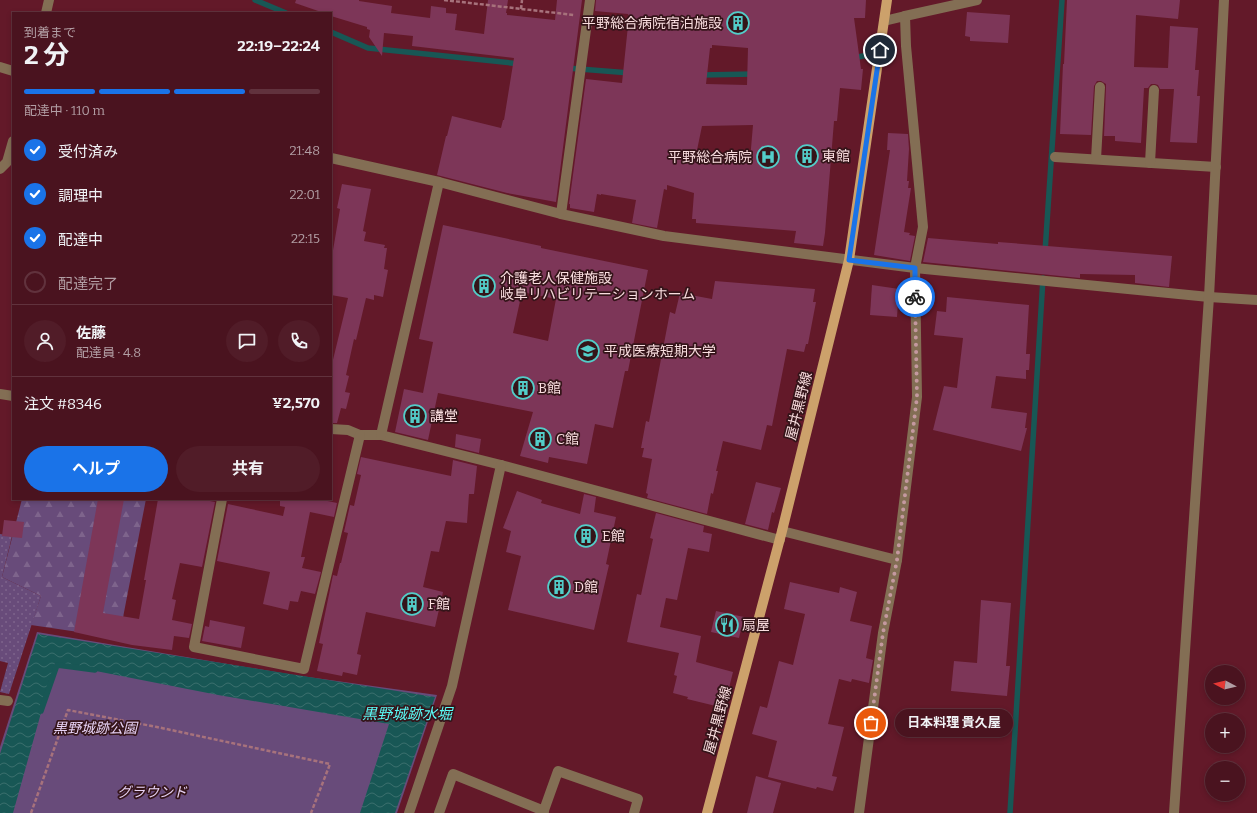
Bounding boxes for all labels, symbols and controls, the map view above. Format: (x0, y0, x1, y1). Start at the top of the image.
building icon: 平野総合病院宿泊施設 (725, 10, 751, 36)
place label: 平野総合病院宿泊施設 (582, 15, 722, 32)
text: 到着まで (24, 25, 76, 40)
pin (863, 33, 897, 67)
text: 22:19–22:24 (237, 37, 320, 55)
icon: home (869, 39, 891, 61)
text: 2 分 (24, 40, 69, 71)
text: 配達中 · 110 m (24, 103, 105, 118)
icon: check (24, 139, 46, 161)
text: 受付済み (58, 143, 118, 161)
text: 21:48 (290, 143, 320, 158)
building icon: 東館 (794, 143, 820, 169)
hospital icon: 平野総合病院 (755, 144, 781, 170)
place label: 東館 (822, 148, 850, 165)
place label: 平野総合病院 (668, 149, 752, 166)
icon: check (24, 183, 46, 205)
text: 調理中 (58, 187, 103, 205)
text: 22:01 (290, 187, 320, 202)
icon: check (24, 227, 46, 249)
text: 配達中 (58, 231, 103, 249)
text: 22:15 (291, 231, 320, 246)
place label: 介護老人保健施設 岐阜リハビリテーションホーム (500, 270, 695, 303)
building icon: 介護老人保健施設 岐阜リハビリテーションホーム (471, 273, 497, 299)
text: 配達完了 (58, 275, 118, 293)
courier (895, 277, 935, 317)
icon: bike (904, 286, 926, 308)
button: person (24, 320, 66, 362)
button: chat (226, 320, 268, 362)
button: phone (278, 320, 320, 362)
text: 佐藤 (76, 324, 106, 342)
school or university icon: 平成医療短期大学 (575, 338, 601, 364)
place label: 平成医療短期大学 (604, 343, 716, 360)
text: 配達員 · 4.8 (76, 345, 141, 360)
street label: 屋井黒野線 (782, 370, 816, 442)
building icon: B館 (510, 375, 536, 401)
place label: B館 (538, 380, 561, 397)
text: ¥2,570 (272, 394, 320, 412)
text: 注文 #8346 (24, 395, 102, 413)
building icon: 講堂 (402, 403, 428, 429)
place label: 講堂 (430, 408, 458, 425)
building icon: C館 (527, 426, 553, 452)
place label: C館 (556, 431, 579, 448)
button: ヘルプ (24, 446, 168, 492)
button: 共有 (176, 446, 320, 492)
building icon: E館 (573, 523, 599, 549)
place label: E館 (602, 528, 625, 545)
building icon: D館 (546, 574, 572, 600)
place label: D館 (574, 579, 598, 596)
building icon: F館 (399, 591, 425, 617)
place label: F館 (428, 596, 450, 613)
restaurant icon: 扇屋 (714, 612, 740, 638)
place label: 扇屋 (742, 617, 770, 634)
north arrow (1205, 665, 1245, 705)
map controls (1205, 665, 1245, 801)
street label: 屋井黒野線 (701, 684, 735, 756)
water label: 黒野城跡水堀 (362, 705, 454, 723)
pin (854, 706, 888, 740)
callout: 日本料理 貴久屋 (895, 709, 1013, 737)
icon: bag (860, 712, 882, 734)
button: + (1205, 713, 1245, 753)
text: 日本料理 貴久屋 (907, 715, 1001, 730)
park label: 黒野城跡公園 (53, 720, 139, 737)
button: − (1205, 761, 1245, 801)
park label: グラウンド (117, 784, 188, 801)

